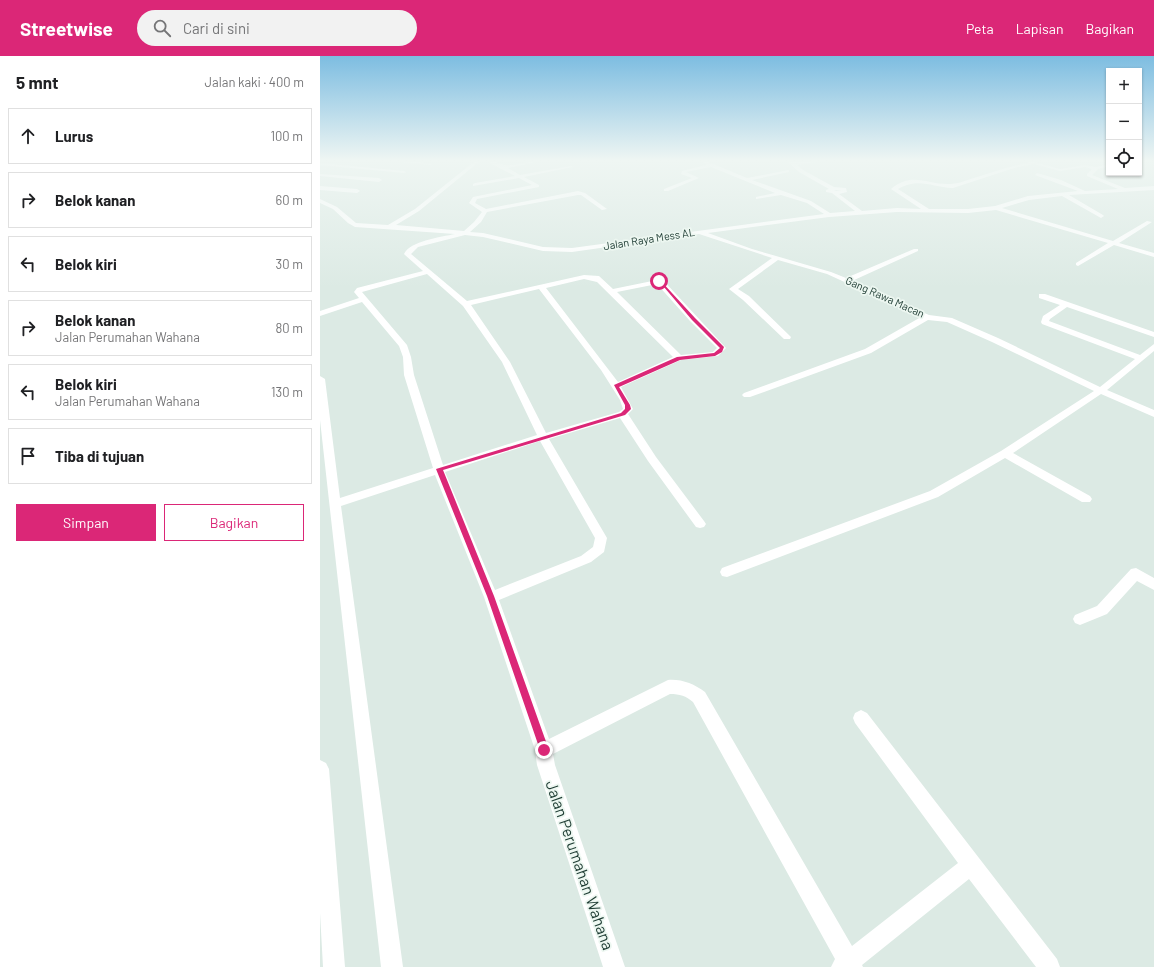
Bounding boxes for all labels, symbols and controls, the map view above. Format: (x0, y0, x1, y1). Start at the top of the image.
search box (137, 10, 417, 46)
text: Streetwise (20, 17, 113, 40)
icon: search (151, 17, 173, 39)
text: Cari di sini (183, 19, 250, 37)
text: Peta (966, 20, 994, 37)
text: Lapisan (1016, 20, 1064, 37)
text: Bagikan (1086, 20, 1134, 37)
map controls (1106, 68, 1142, 176)
button: + (1106, 68, 1142, 104)
text: 5 mnt (16, 72, 59, 92)
text: Jalan kaki · 400 m (205, 74, 304, 90)
button: − (1106, 104, 1142, 140)
icon: ahead (17, 125, 39, 147)
text: Lurus (55, 127, 93, 145)
text: 100 m (270, 128, 303, 144)
button: locate (1106, 140, 1142, 176)
icon: right (17, 189, 39, 211)
text: Belok kanan (55, 191, 135, 209)
text: 60 m (276, 192, 303, 208)
street label: Jalan Raya Mess AL (602, 225, 696, 252)
icon: left (17, 253, 39, 275)
text: Belok kiri (55, 255, 117, 273)
text: 30 m (276, 256, 303, 272)
route start (650, 272, 668, 290)
street label: Gang Rawa Macan (844, 273, 927, 320)
text: Belok kanan (55, 311, 135, 329)
icon: right (17, 317, 39, 339)
text: 80 m (276, 320, 303, 336)
text: Jalan Perumahan Wahana (55, 329, 200, 345)
text: Belok kiri (55, 375, 117, 393)
icon: left (17, 381, 39, 403)
text: 130 m (271, 384, 303, 400)
text: Jalan Perumahan Wahana (55, 393, 200, 409)
icon: arrive (17, 445, 39, 467)
text: Tiba di tujuan (55, 447, 144, 465)
button: Simpan (16, 504, 156, 541)
button: Bagikan (164, 504, 304, 541)
route end (535, 741, 553, 759)
street label: Jalan Perumahan Wahana (542, 777, 618, 952)

